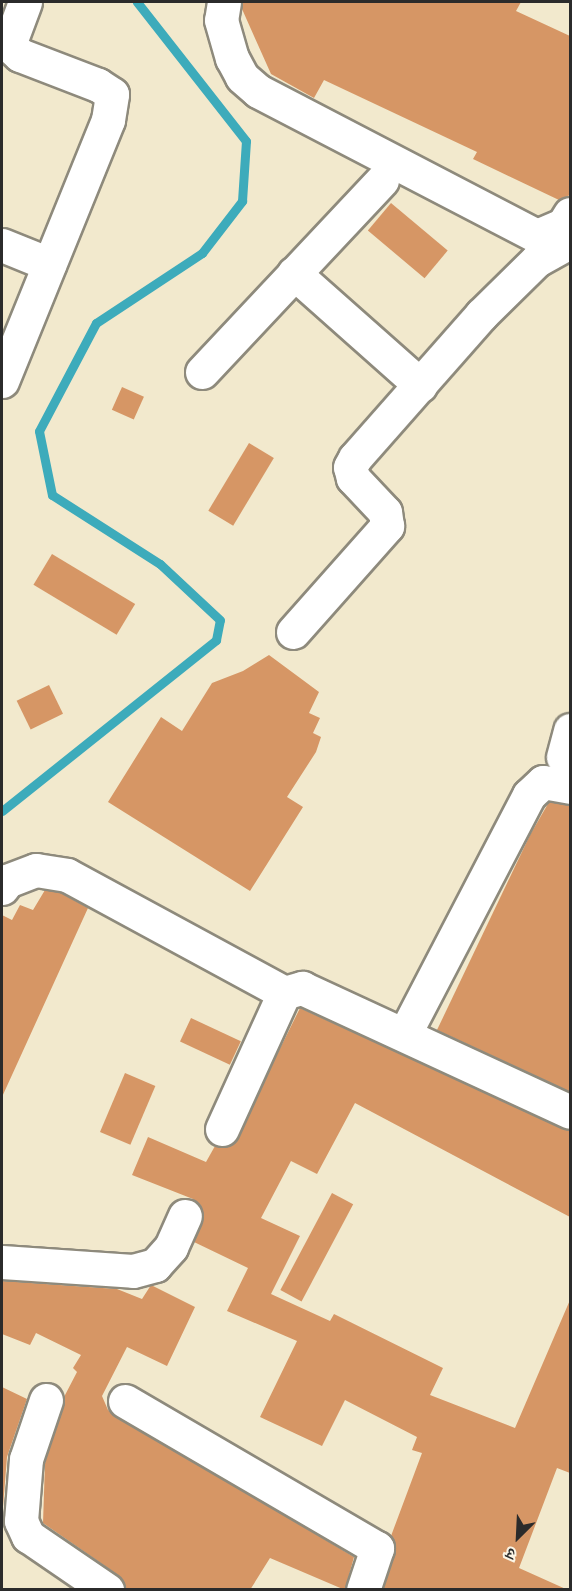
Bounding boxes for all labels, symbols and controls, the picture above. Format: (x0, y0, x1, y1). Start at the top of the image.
north arrow (488, 1507, 548, 1567)
text: उ (503, 1543, 518, 1564)

